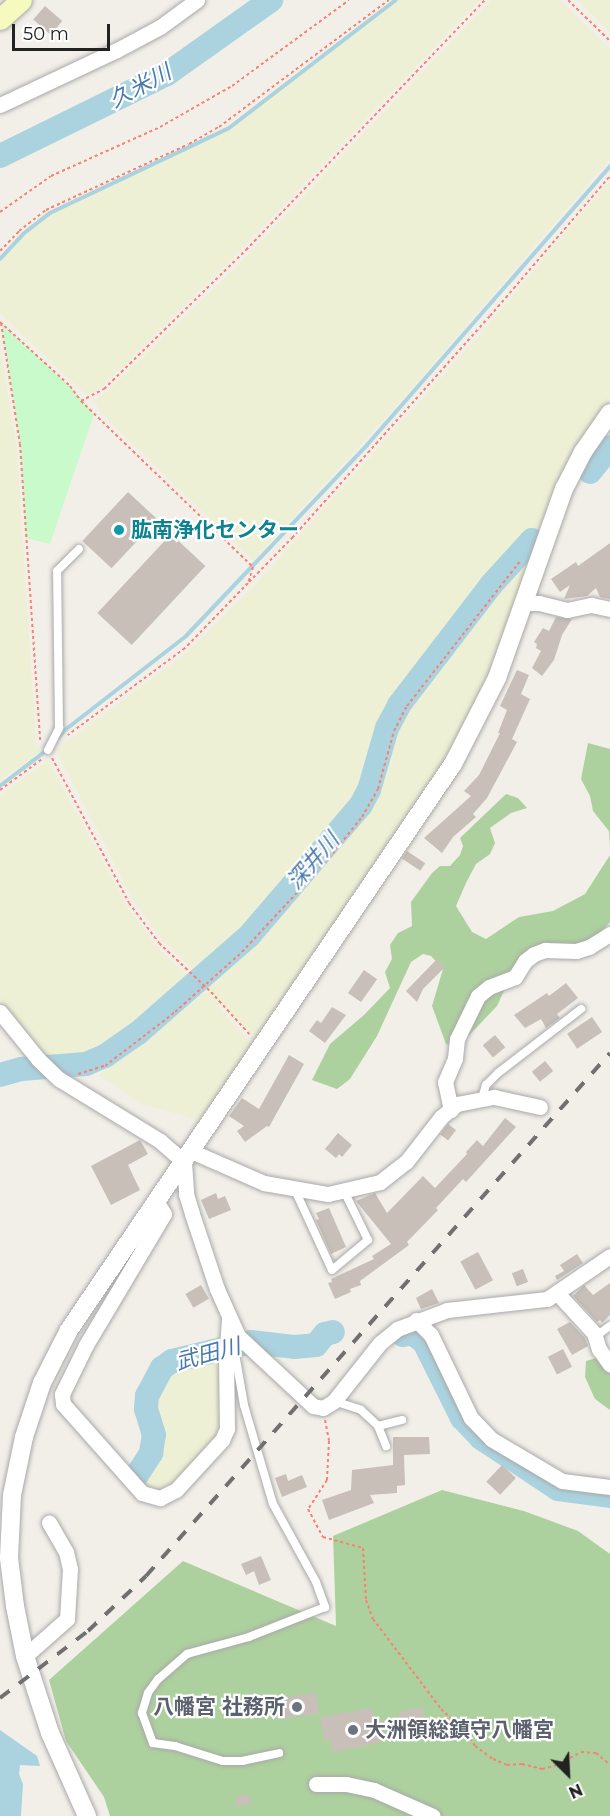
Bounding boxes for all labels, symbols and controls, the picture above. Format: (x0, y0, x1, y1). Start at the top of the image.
scale bar (15, 12, 112, 50)
text: 50 m (23, 23, 69, 45)
water label: 久米川 (105, 59, 175, 113)
place label: 肱南浄化センター (131, 517, 299, 543)
marker: 肱南浄化センター (112, 523, 126, 537)
water label: 深井川 (281, 827, 345, 895)
water label: 武田川 (173, 1333, 243, 1375)
place label: 八幡宮 社務所 (153, 1694, 285, 1720)
marker: 八幡宮 社務所 (290, 1700, 304, 1714)
place label: 大洲領総鎮守八幡宮 (365, 1717, 554, 1743)
marker: 大洲領総鎮守八幡宮 (346, 1723, 360, 1737)
north arrow (538, 1744, 598, 1804)
text: N (566, 1780, 585, 1802)

